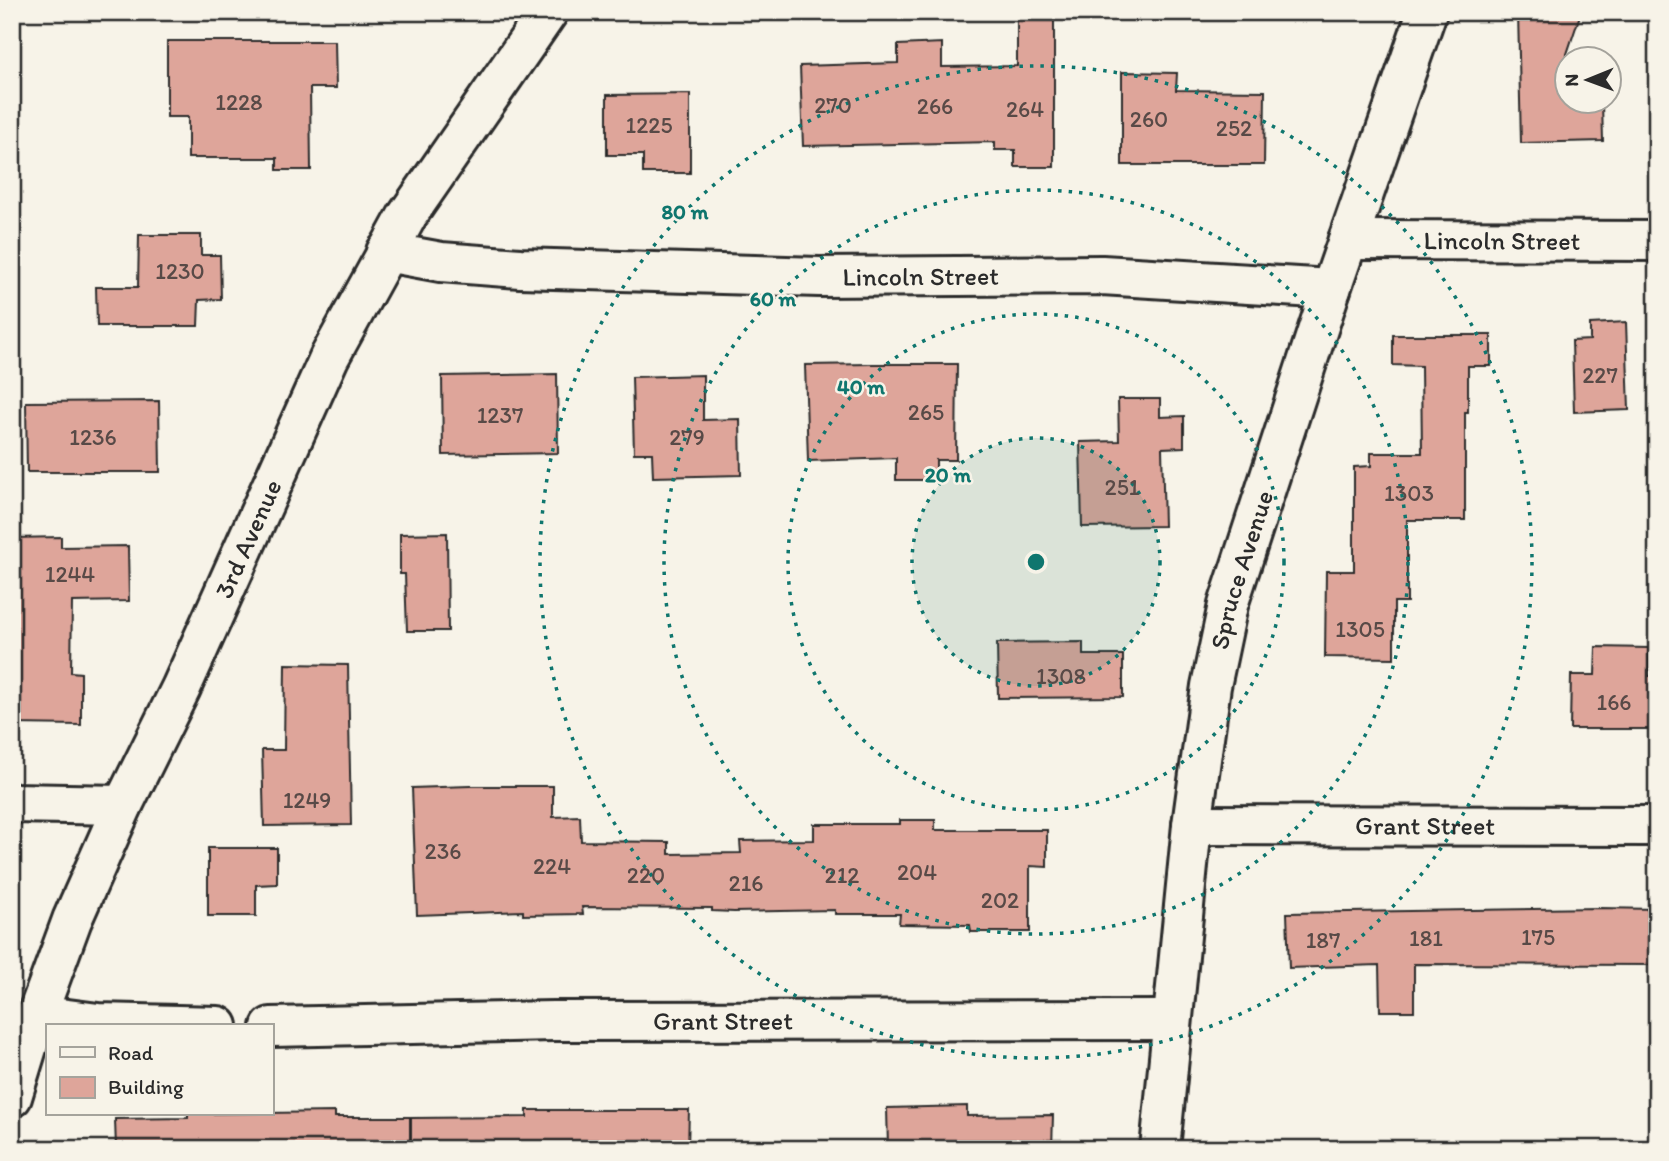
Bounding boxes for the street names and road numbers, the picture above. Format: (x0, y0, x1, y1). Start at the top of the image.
street label: Lincoln Street (1424, 224, 1581, 257)
street label: Lincoln Street (842, 260, 999, 293)
street label: 3rd Avenue (207, 474, 289, 603)
street label: Spruce Avenue (1203, 486, 1280, 652)
street label: Grant Street (1355, 809, 1495, 842)
street label: Grant Street (653, 1005, 793, 1037)

